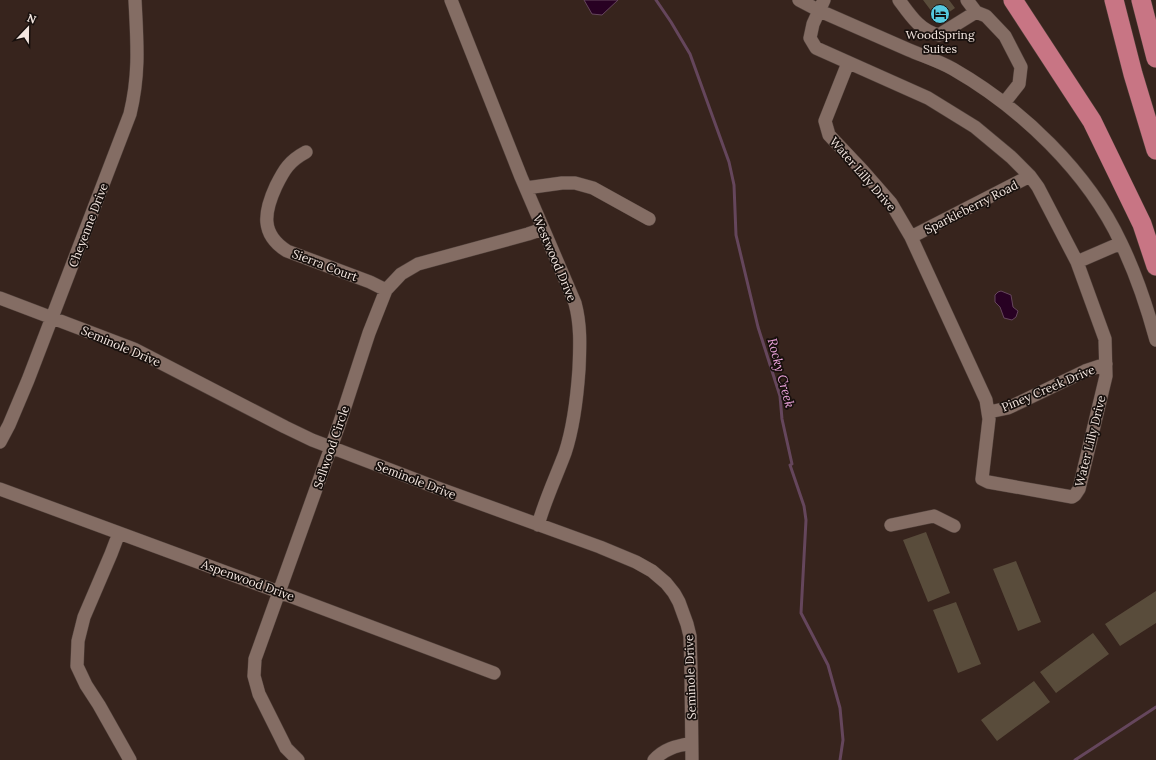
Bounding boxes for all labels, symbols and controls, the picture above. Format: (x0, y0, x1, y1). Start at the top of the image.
hotel icon: WoodSpring Suites (929, 3, 951, 25)
north arrow (8, 8, 48, 48)
text: N (25, 11, 39, 27)
place label: WoodSpring Suites (905, 27, 975, 56)
street label: Water Lilly Drive (827, 134, 900, 215)
street label: Sparkleberry Road (922, 177, 1020, 237)
street label: Cheyenne Drive (65, 180, 111, 269)
street label: Westwood Drive (530, 213, 580, 304)
street label: Sierra Court (290, 246, 360, 284)
street label: Seminole Drive (79, 323, 163, 370)
water label: Rocky Creek (764, 336, 799, 410)
street label: Piney Creek Drive (999, 361, 1097, 414)
street label: Water Lilly Drive (1071, 393, 1109, 488)
street label: Sellwood Circle (310, 403, 352, 490)
street label: Seminole Drive (374, 458, 459, 502)
street label: Aspenwood Drive (199, 556, 297, 604)
street label: Seminole Drive (681, 634, 699, 720)

